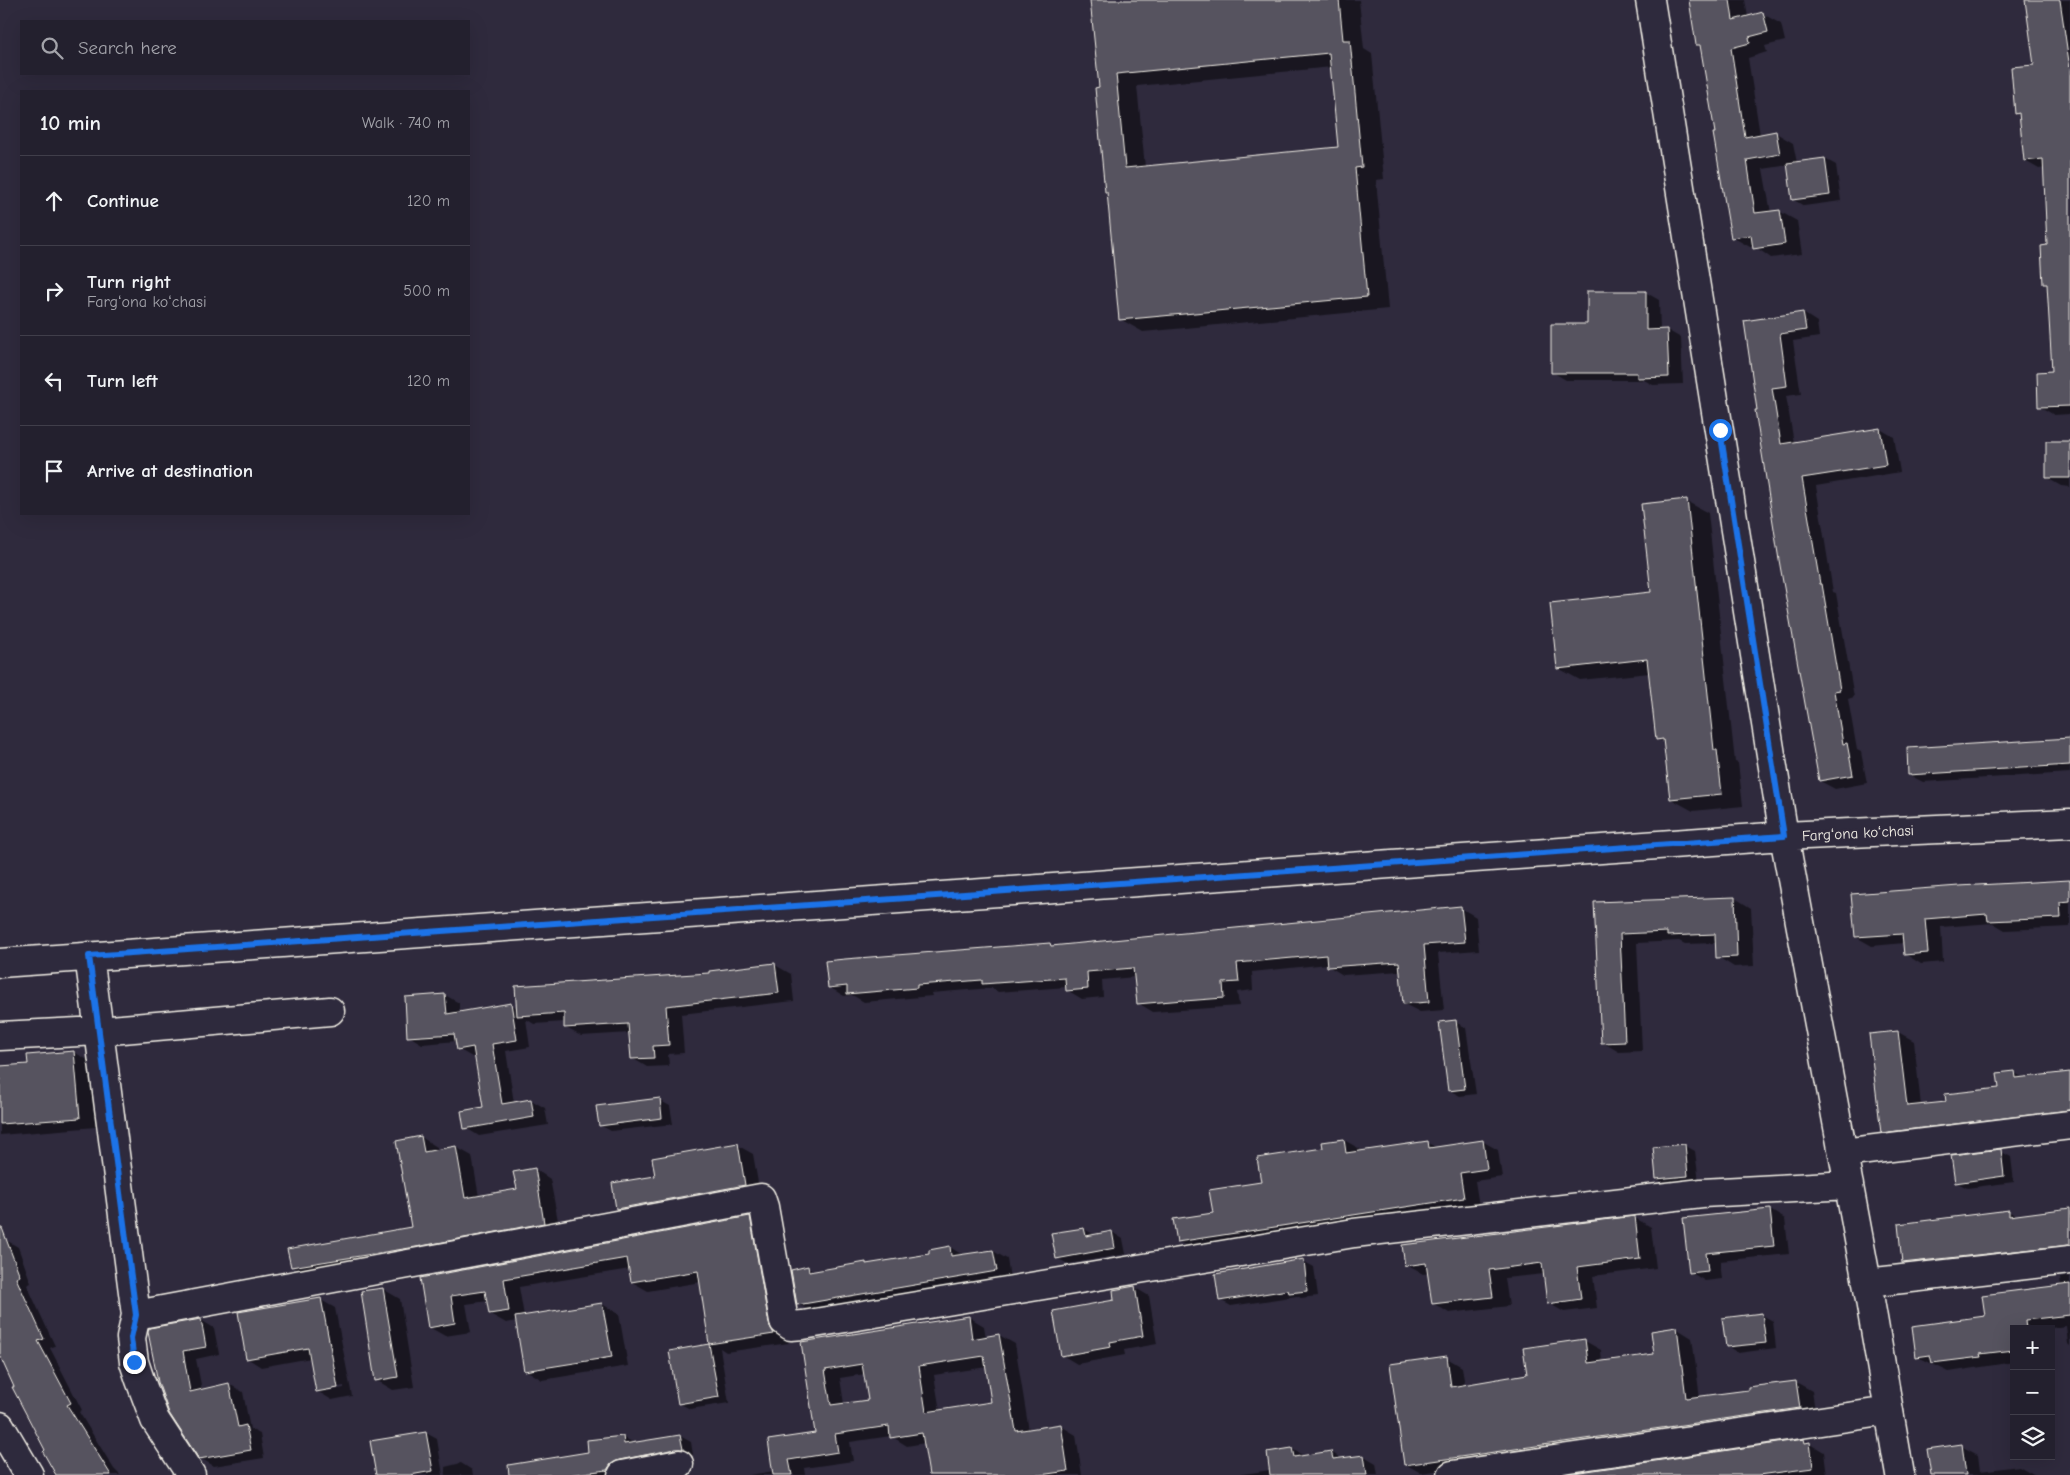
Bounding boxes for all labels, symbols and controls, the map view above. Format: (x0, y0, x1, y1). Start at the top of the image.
search box (20, 20, 470, 75)
icon: search (38, 34, 66, 62)
text: Search here (78, 37, 177, 59)
text: 10 min (40, 111, 101, 135)
text: Walk · 740 m (362, 114, 450, 132)
icon: ahead (40, 187, 68, 215)
text: Continue (87, 190, 159, 212)
text: 120 m (407, 192, 450, 210)
text: Turn right (87, 271, 171, 293)
icon: right (40, 277, 68, 305)
text: 500 m (403, 282, 450, 300)
text: Fargʻona koʻchasi (87, 293, 207, 311)
icon: left (40, 367, 68, 395)
text: Turn left (87, 370, 158, 392)
text: 120 m (407, 372, 450, 390)
route start (1709, 419, 1732, 442)
icon: arrive (40, 457, 68, 485)
text: Arrive at destination (87, 460, 253, 482)
street label: Fargʻona koʻchasi (1802, 821, 1914, 845)
map controls (2010, 1325, 2055, 1460)
button: + (2010, 1325, 2055, 1370)
route end (123, 1351, 146, 1374)
button: − (2010, 1370, 2055, 1415)
button: layers (2010, 1415, 2055, 1460)

